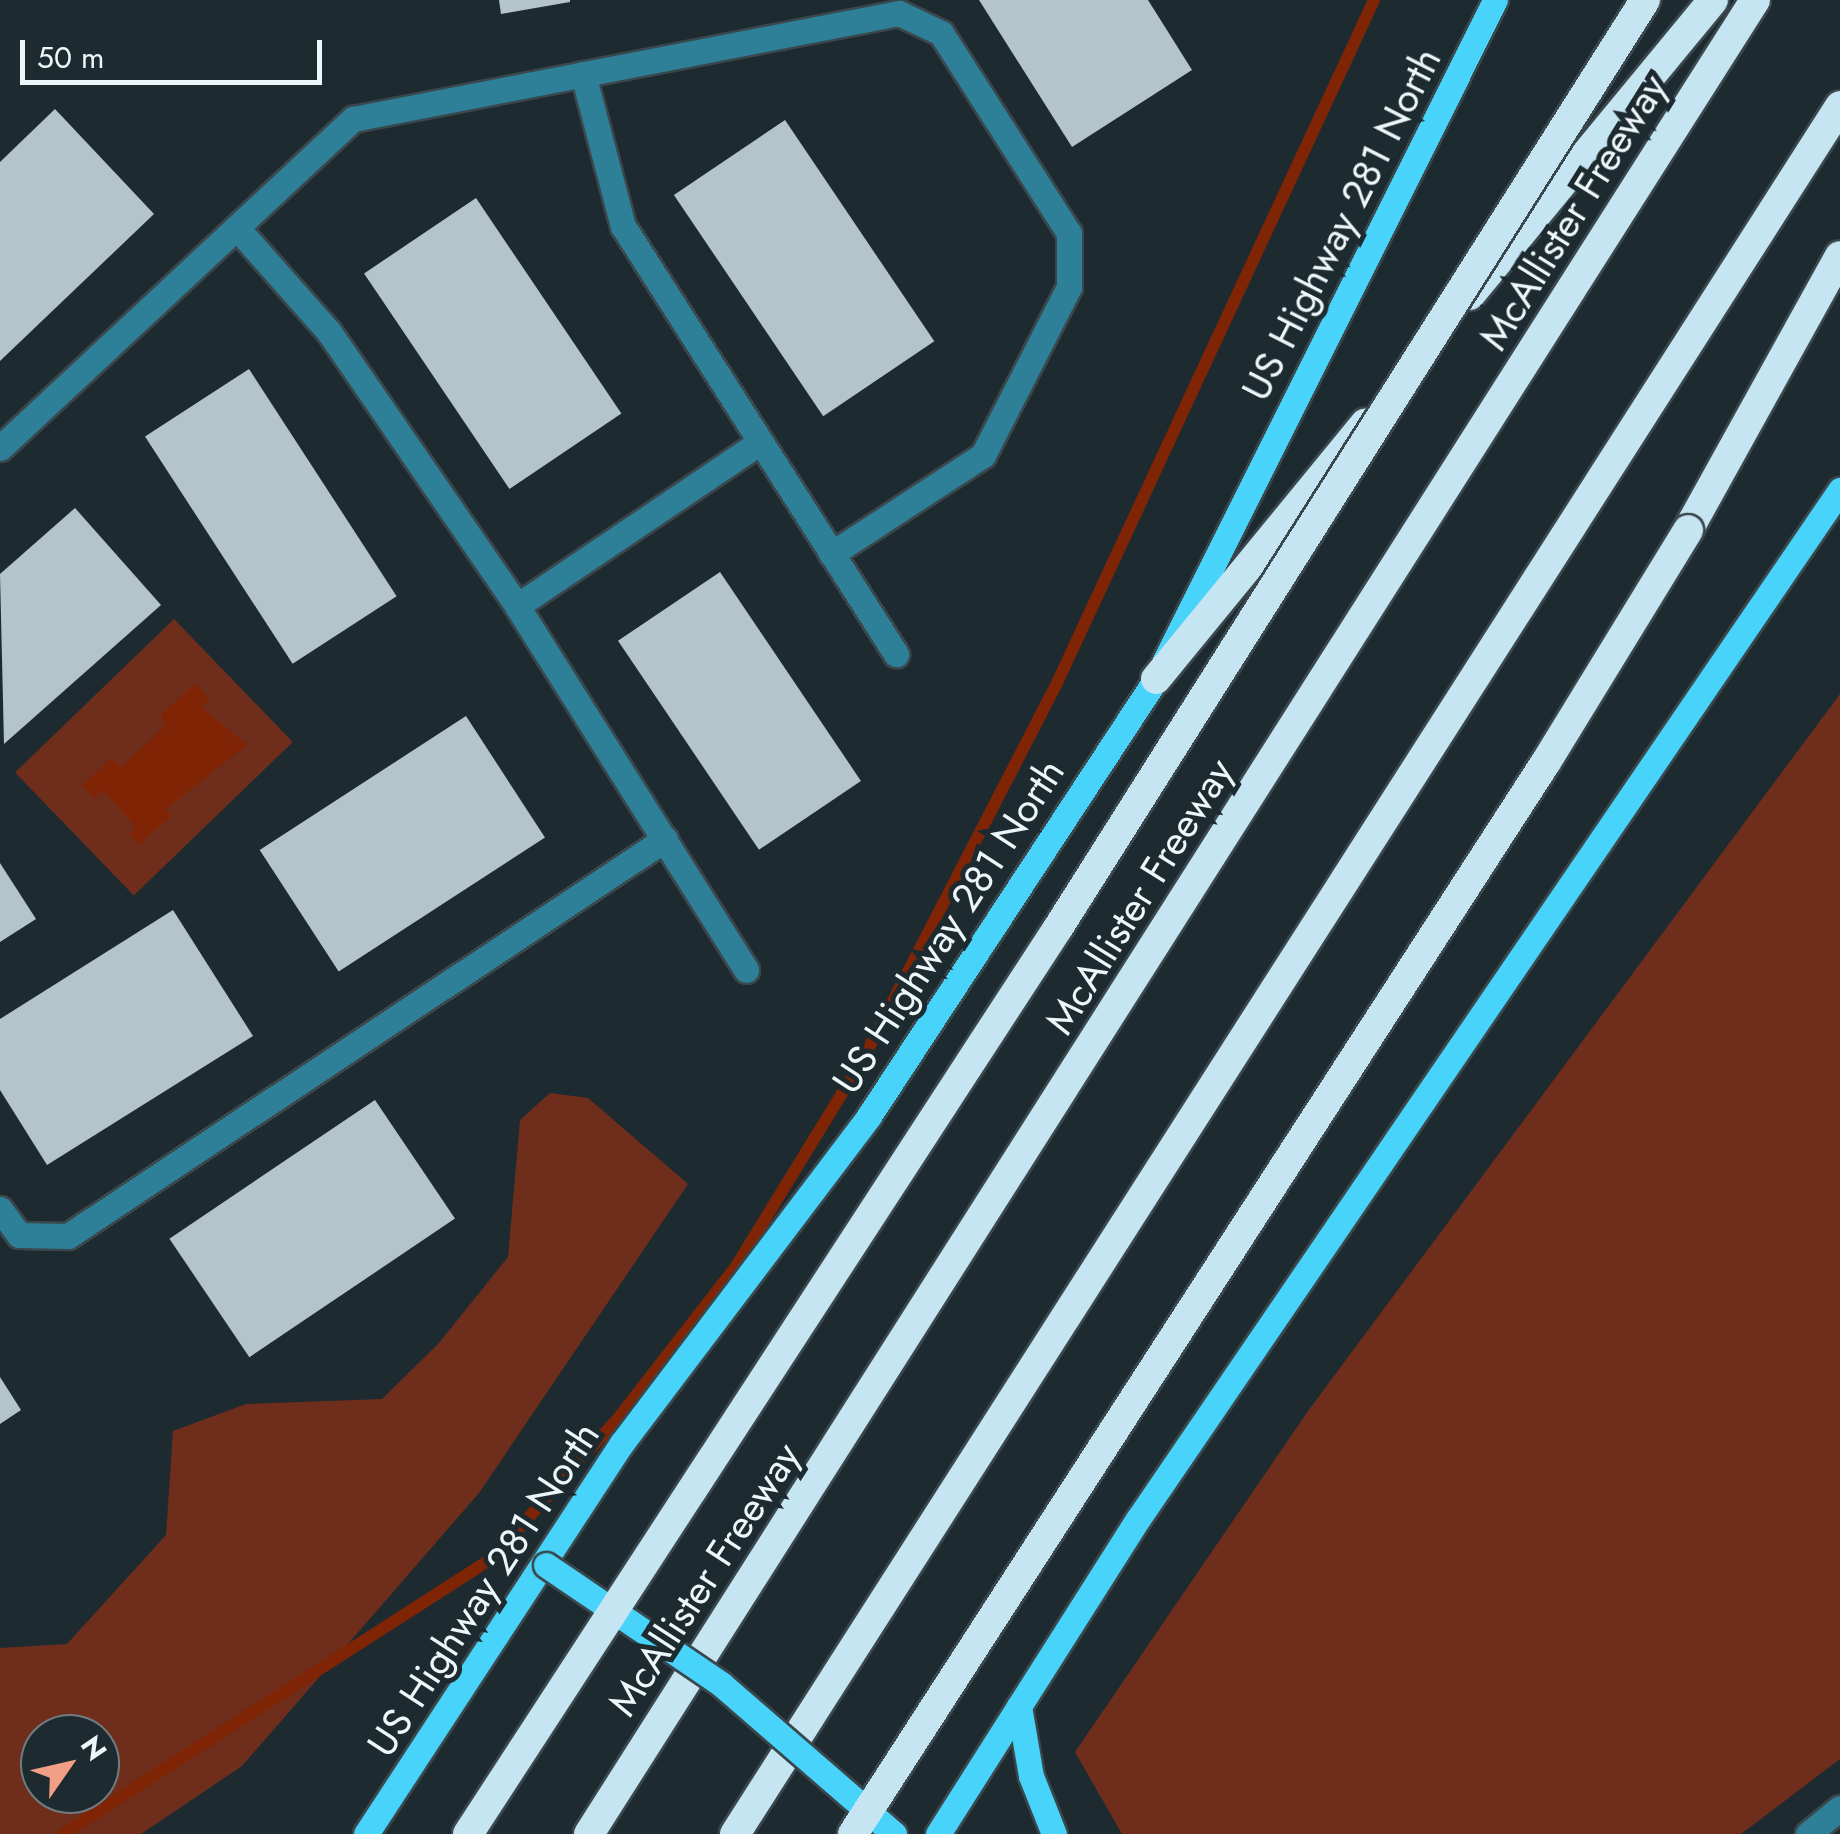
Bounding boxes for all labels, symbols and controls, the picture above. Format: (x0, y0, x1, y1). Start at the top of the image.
scale bar (25, 20, 328, 82)
text: 50 m (37, 36, 104, 79)
street label: US Highway 281 North (1231, 40, 1451, 408)
street label: McAllister Freeway (1469, 65, 1677, 359)
street label: McAllister Freeway (1035, 749, 1243, 1043)
street label: US Highway 281 North (822, 750, 1074, 1102)
street label: US Highway 281 North (357, 1413, 609, 1765)
street label: McAllister Freeway (598, 1434, 810, 1724)
north arrow (20, 1714, 120, 1814)
text: N (70, 1727, 117, 1769)

